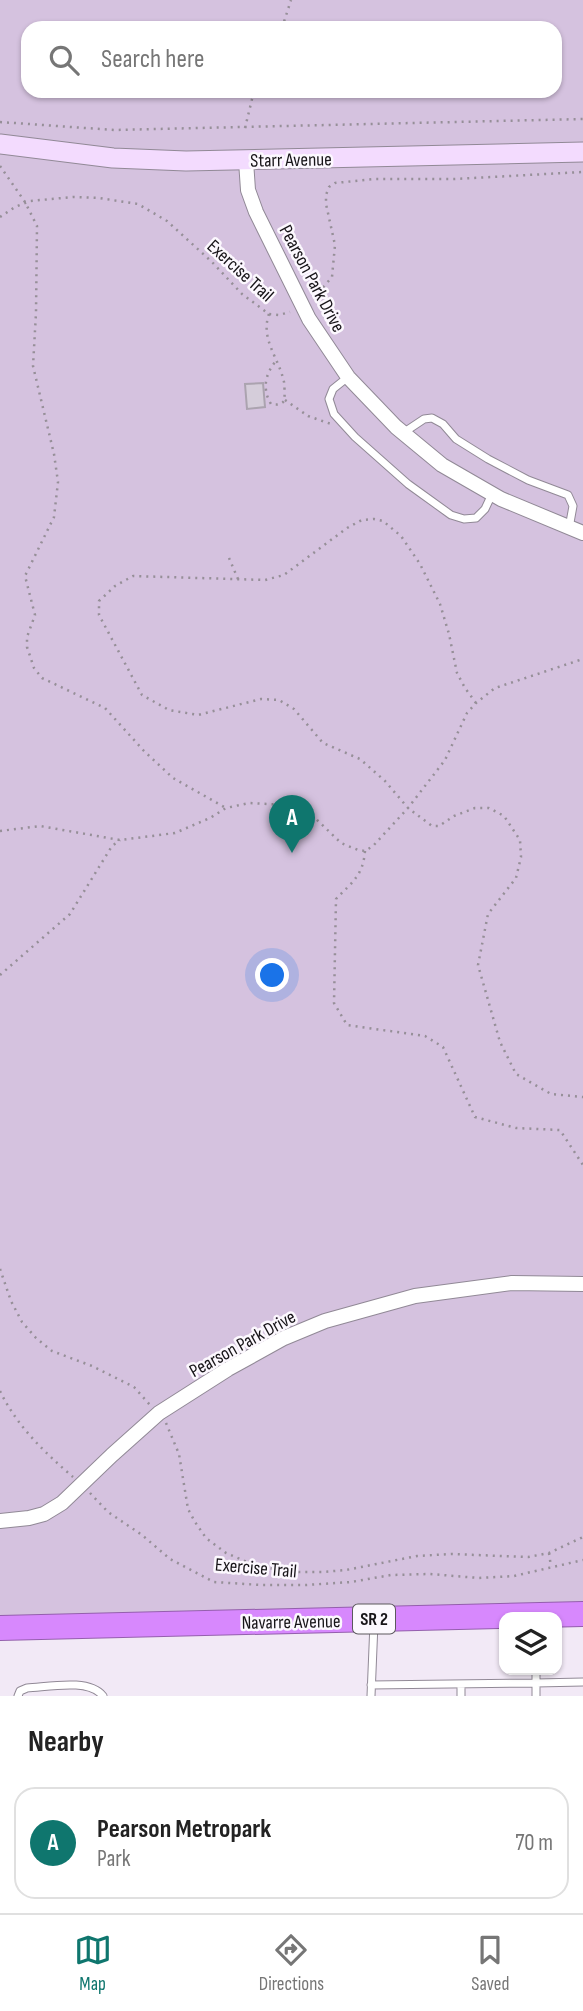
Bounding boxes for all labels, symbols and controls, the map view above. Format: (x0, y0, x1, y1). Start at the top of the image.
search box (21, 21, 562, 98)
icon: search (45, 41, 83, 79)
text: Search here (101, 44, 204, 75)
street label: Starr Avenue (250, 148, 332, 173)
street label: Pearson Park Drive (274, 221, 350, 336)
street label: Exercise Trail (202, 235, 278, 307)
pin: A (269, 795, 315, 853)
your location (255, 958, 289, 992)
street label: Pearson Park Drive (186, 1306, 300, 1383)
street label: Exercise Trail (214, 1553, 298, 1584)
road number: SR 2 (353, 1604, 395, 1634)
street label: Navarre Avenue (241, 1610, 341, 1635)
map controls (499, 1612, 562, 1675)
button: layers (499, 1612, 562, 1675)
text: Nearby (28, 1724, 104, 1760)
text: Pearson Metropark (97, 1814, 271, 1845)
text: A (48, 1829, 58, 1857)
text: 70 m (515, 1829, 553, 1857)
text: Park (97, 1845, 131, 1873)
tab: Map (74, 1931, 112, 1996)
tab: Directions (259, 1931, 324, 1996)
tab: Saved (471, 1931, 509, 1996)

